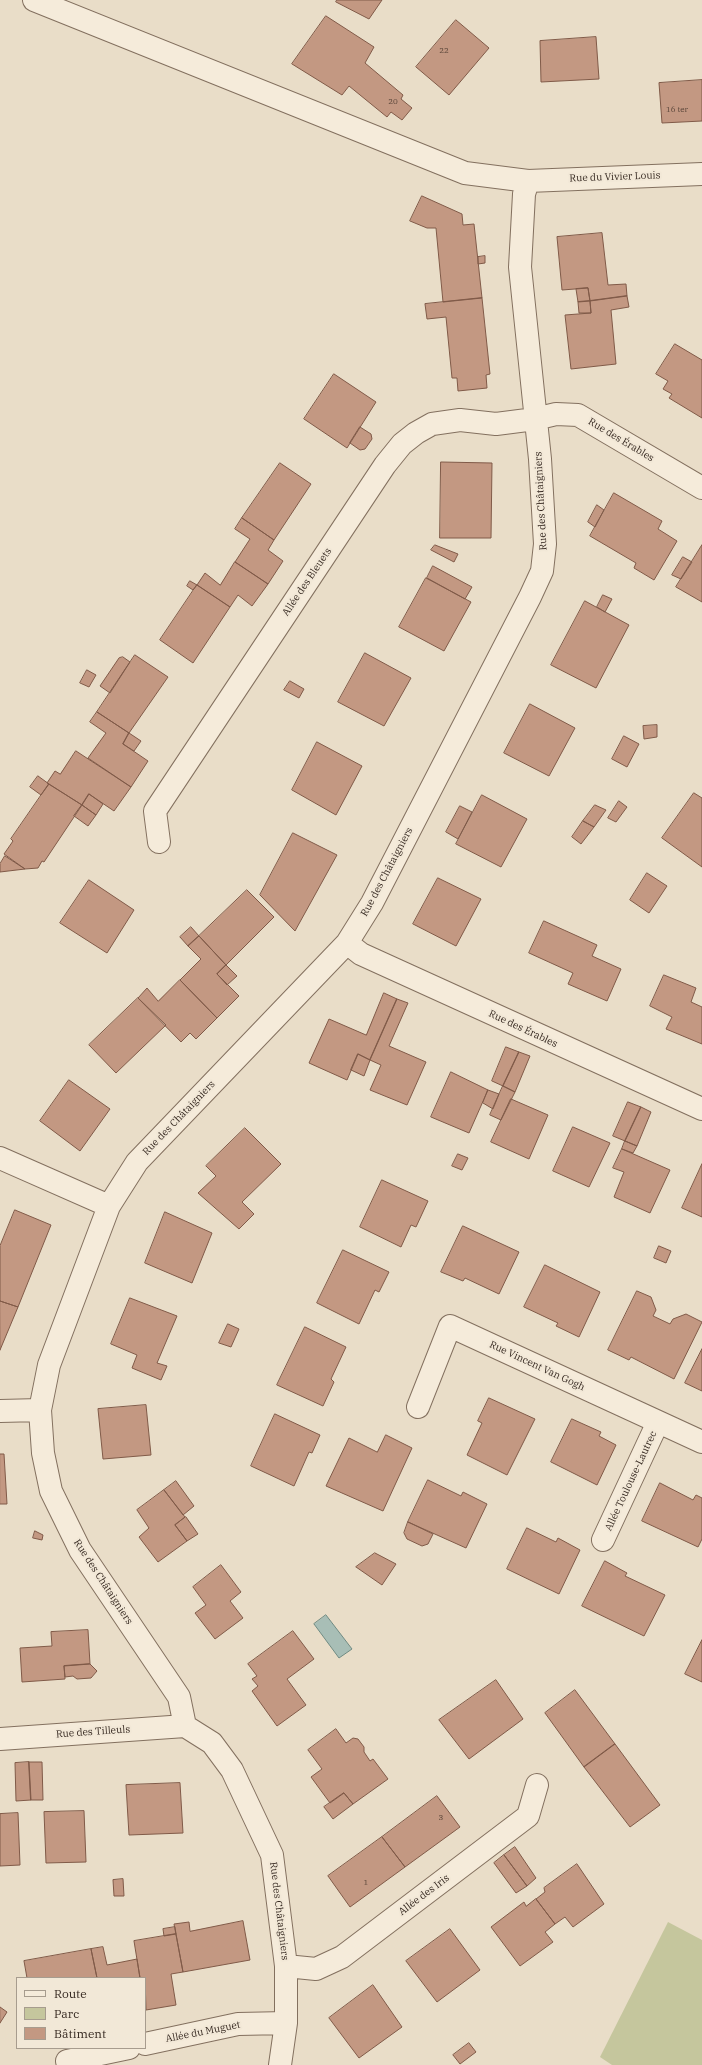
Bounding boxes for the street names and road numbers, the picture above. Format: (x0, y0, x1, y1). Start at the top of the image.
street label: Rue du Vivier Louis (569, 169, 661, 185)
street label: Rue des Érables (586, 416, 656, 464)
street label: Rue des Châtaigniers (532, 451, 550, 551)
street label: Allée des Bleuets (280, 546, 334, 618)
street label: Rue des Châtaigniers (358, 825, 416, 919)
street label: Rue des Érables (487, 1008, 559, 1050)
street label: Rue des Châtaigniers (140, 1078, 218, 1158)
street label: Rue Vincent Van Gogh (487, 1339, 587, 1393)
street label: Allée Toulouse-Lautrec (603, 1429, 659, 1533)
street label: Rue des Châtaigniers (71, 1537, 135, 1627)
street label: Rue des Tilleuls (56, 1723, 130, 1741)
street label: Rue des Châtaigniers (267, 1861, 291, 1961)
street label: Allée des Iris (396, 1872, 452, 1918)
street label: Allée du Muguet (165, 2019, 241, 2045)

